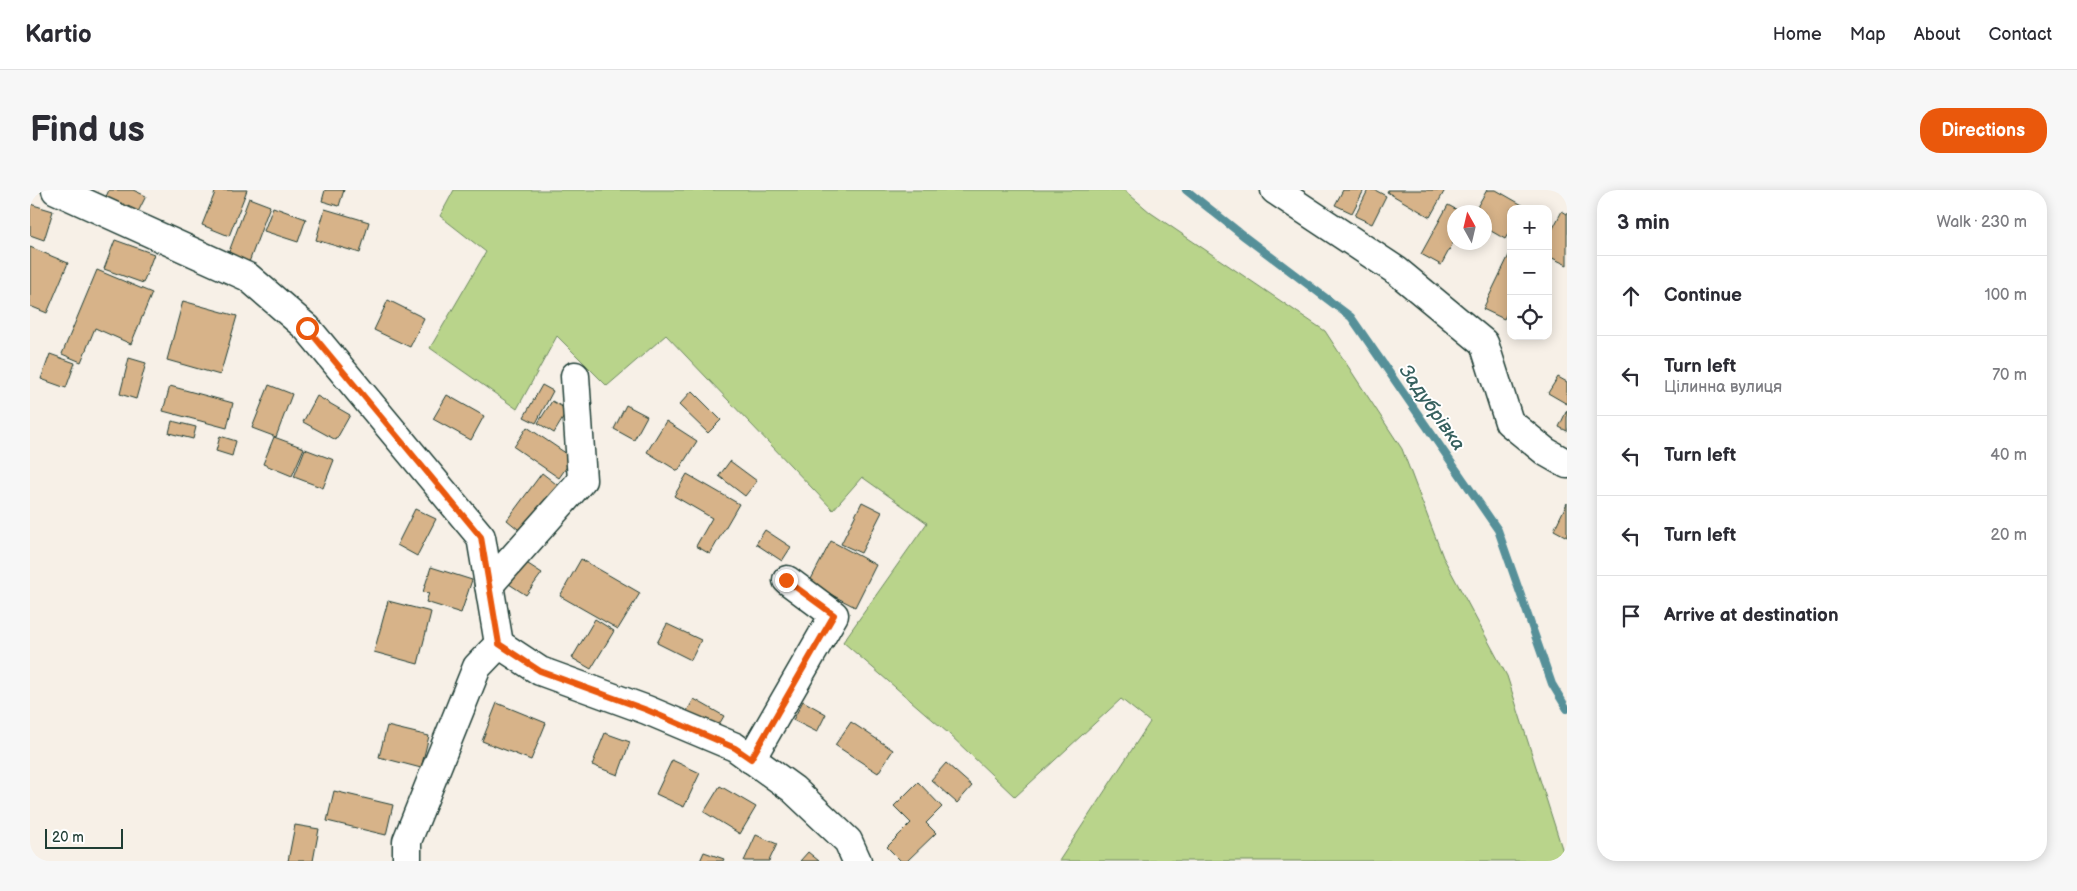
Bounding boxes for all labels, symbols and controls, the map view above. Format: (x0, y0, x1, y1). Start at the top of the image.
text: Kartio (25, 20, 92, 49)
text: Home (1773, 24, 1822, 45)
text: Map (1850, 24, 1886, 45)
text: About (1914, 24, 1961, 45)
text: Contact (1989, 24, 2052, 45)
button: Directions (1920, 108, 2047, 153)
text: Find us (30, 109, 145, 152)
north arrow (1447, 205, 1492, 250)
map controls (1507, 205, 1552, 340)
button: + (1507, 205, 1552, 250)
text: 3 min (1617, 210, 1670, 235)
text: Walk · 230 m (1937, 213, 2027, 232)
button: − (1507, 250, 1552, 295)
icon: ahead (1617, 282, 1645, 310)
text: Continue (1664, 284, 1742, 307)
text: 100 m (1984, 286, 2027, 305)
button: locate (1507, 295, 1552, 340)
route start (296, 317, 319, 340)
text: Turn left (1664, 355, 1736, 378)
water label: Задубрівка (1394, 360, 1470, 455)
icon: left (1617, 362, 1645, 390)
text: 70 m (1992, 366, 2027, 385)
text: Цілинна вулиця (1664, 378, 1782, 397)
icon: left (1617, 442, 1645, 470)
text: Turn left (1664, 444, 1736, 467)
text: 40 m (1990, 446, 2027, 465)
icon: left (1617, 522, 1645, 550)
text: Turn left (1664, 524, 1736, 547)
text: 20 m (1991, 526, 2027, 545)
route end (775, 569, 798, 592)
icon: arrive (1617, 602, 1645, 630)
text: Arrive at destination (1664, 604, 1839, 627)
scale bar (45, 826, 122, 849)
text: 20 m (52, 829, 84, 846)

